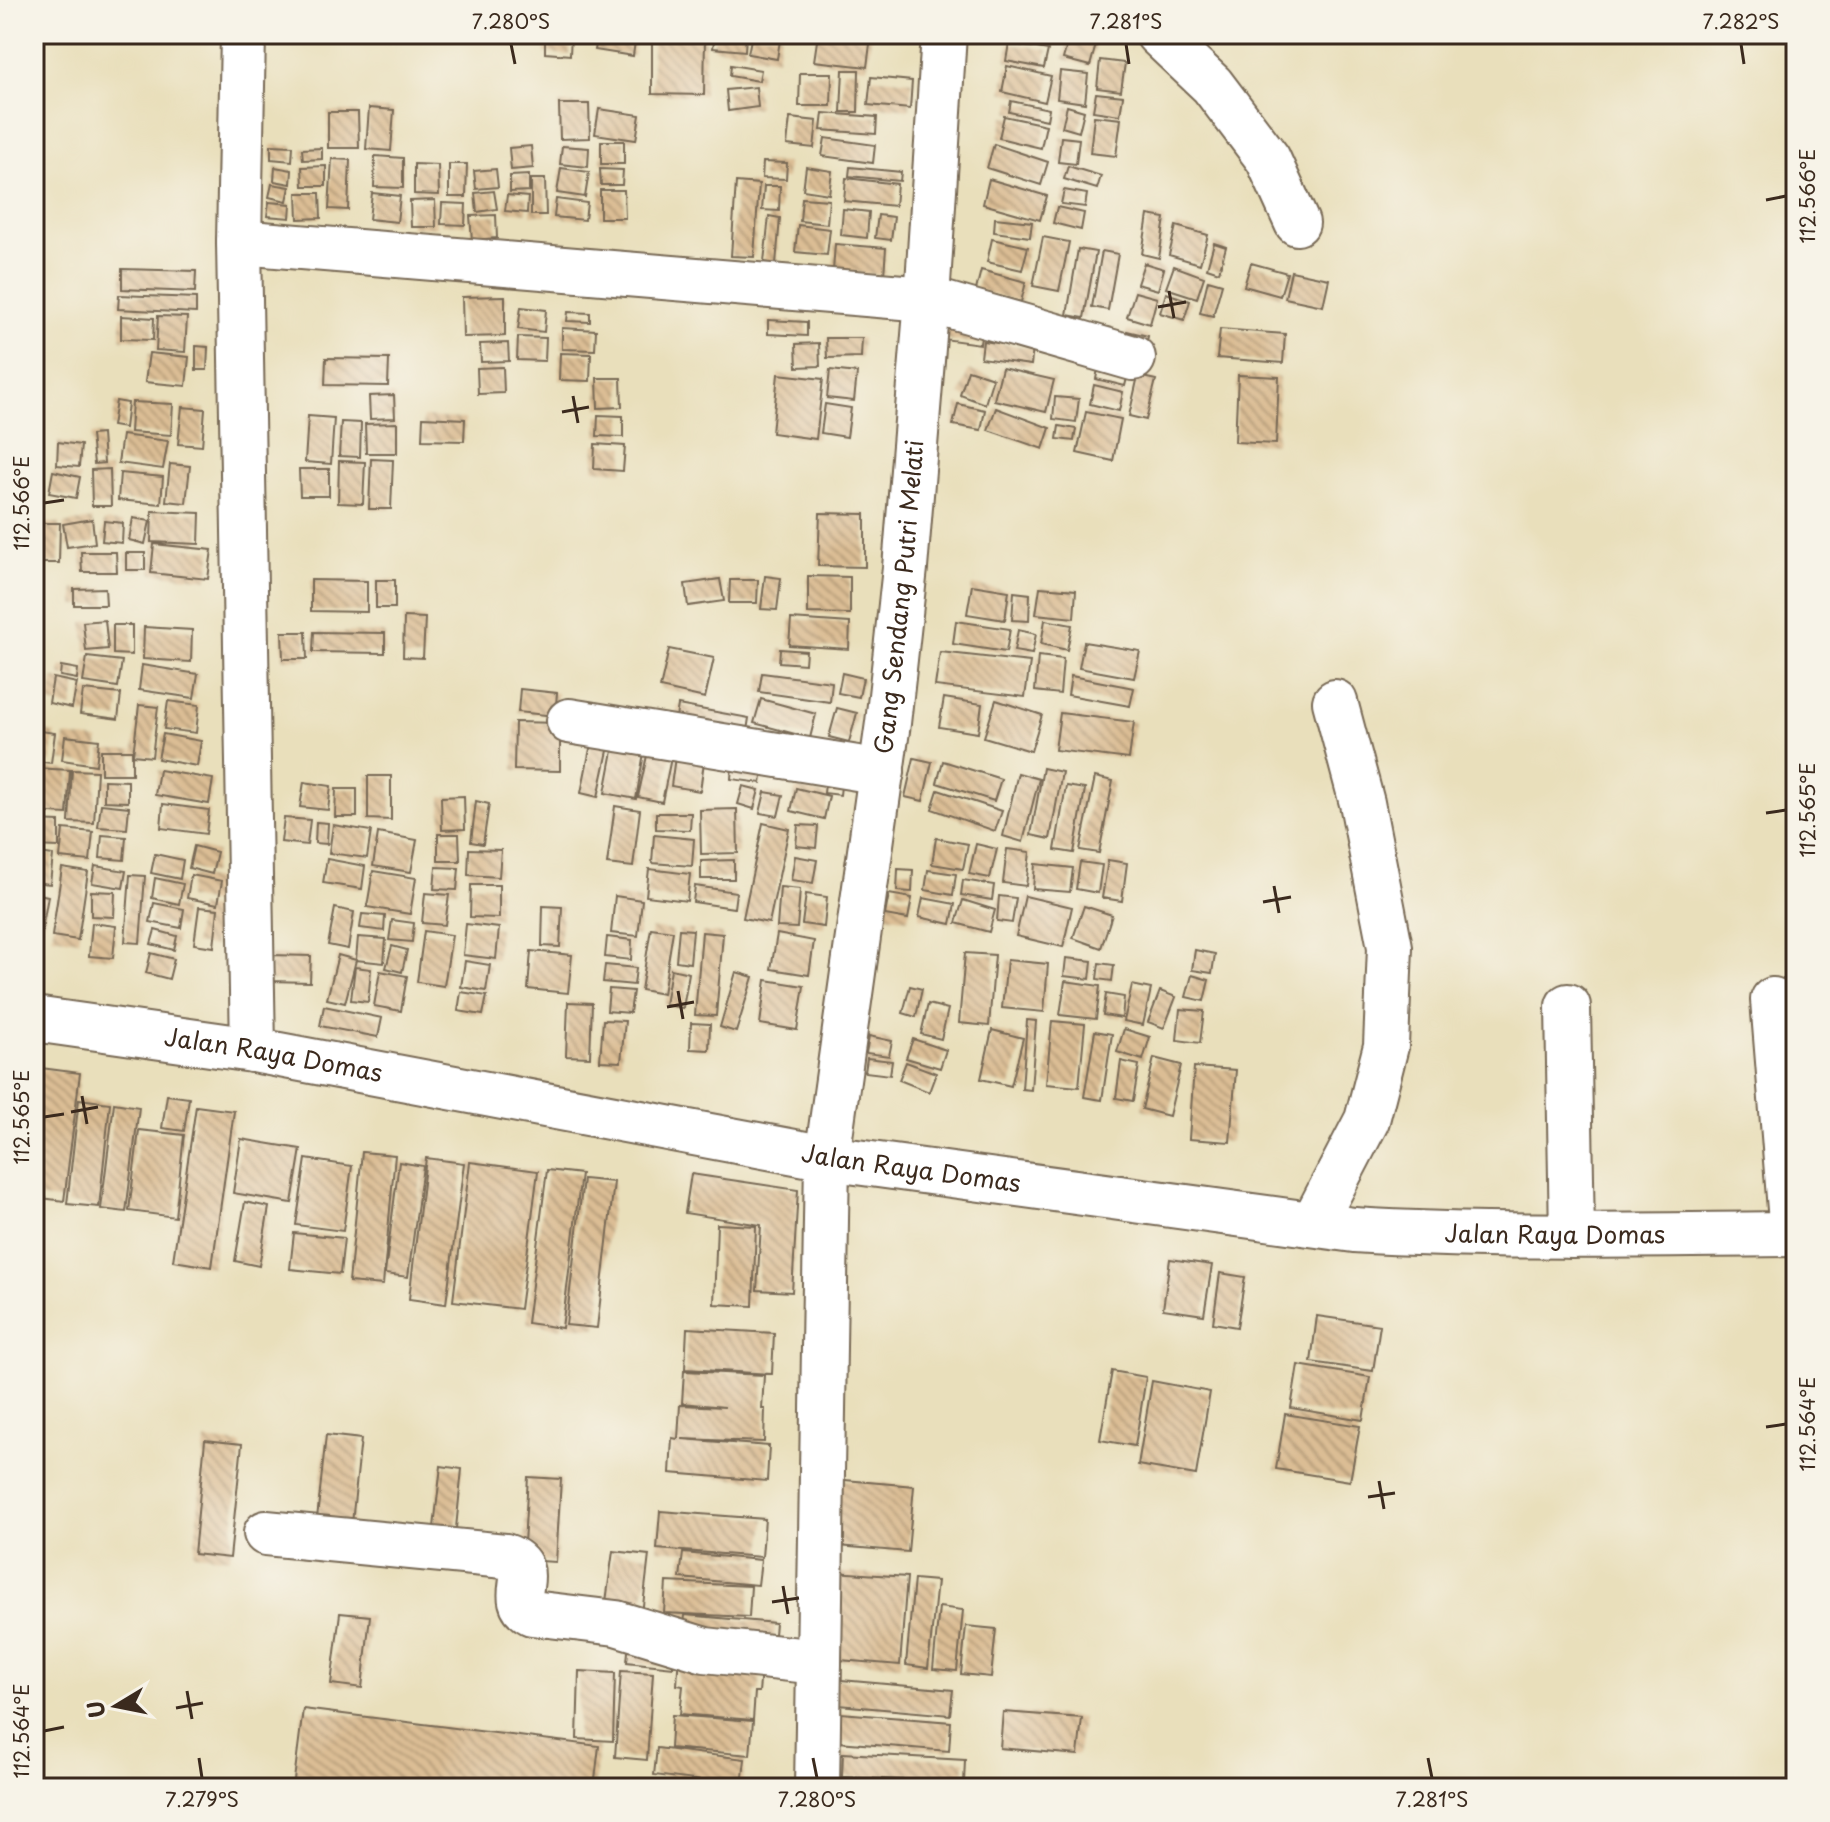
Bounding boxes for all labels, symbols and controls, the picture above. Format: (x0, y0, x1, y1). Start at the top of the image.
text: 7.280°S (472, 6, 550, 36)
text: 7.281°S (1090, 6, 1162, 36)
text: 7.282°S (1702, 6, 1780, 36)
text: 112.566°E (1792, 149, 1822, 244)
street label: Gang Sendang Putri Melati (864, 438, 931, 756)
text: 112.566°E (6, 456, 36, 551)
text: 112.565°E (1792, 763, 1822, 857)
street label: Jalan Raya Domas (162, 1018, 386, 1090)
text: 112.565°E (6, 1070, 36, 1164)
street label: Jalan Raya Domas (799, 1134, 1023, 1200)
street label: Jalan Raya Domas (1444, 1214, 1665, 1252)
text: 112.564°E (1792, 1377, 1822, 1471)
north arrow (76, 1666, 156, 1746)
text: 112.564°E (6, 1684, 36, 1778)
text: U (77, 1699, 113, 1721)
text: 7.279°S (165, 1784, 239, 1814)
text: 7.280°S (778, 1784, 856, 1814)
text: 7.281°S (1396, 1784, 1468, 1814)

